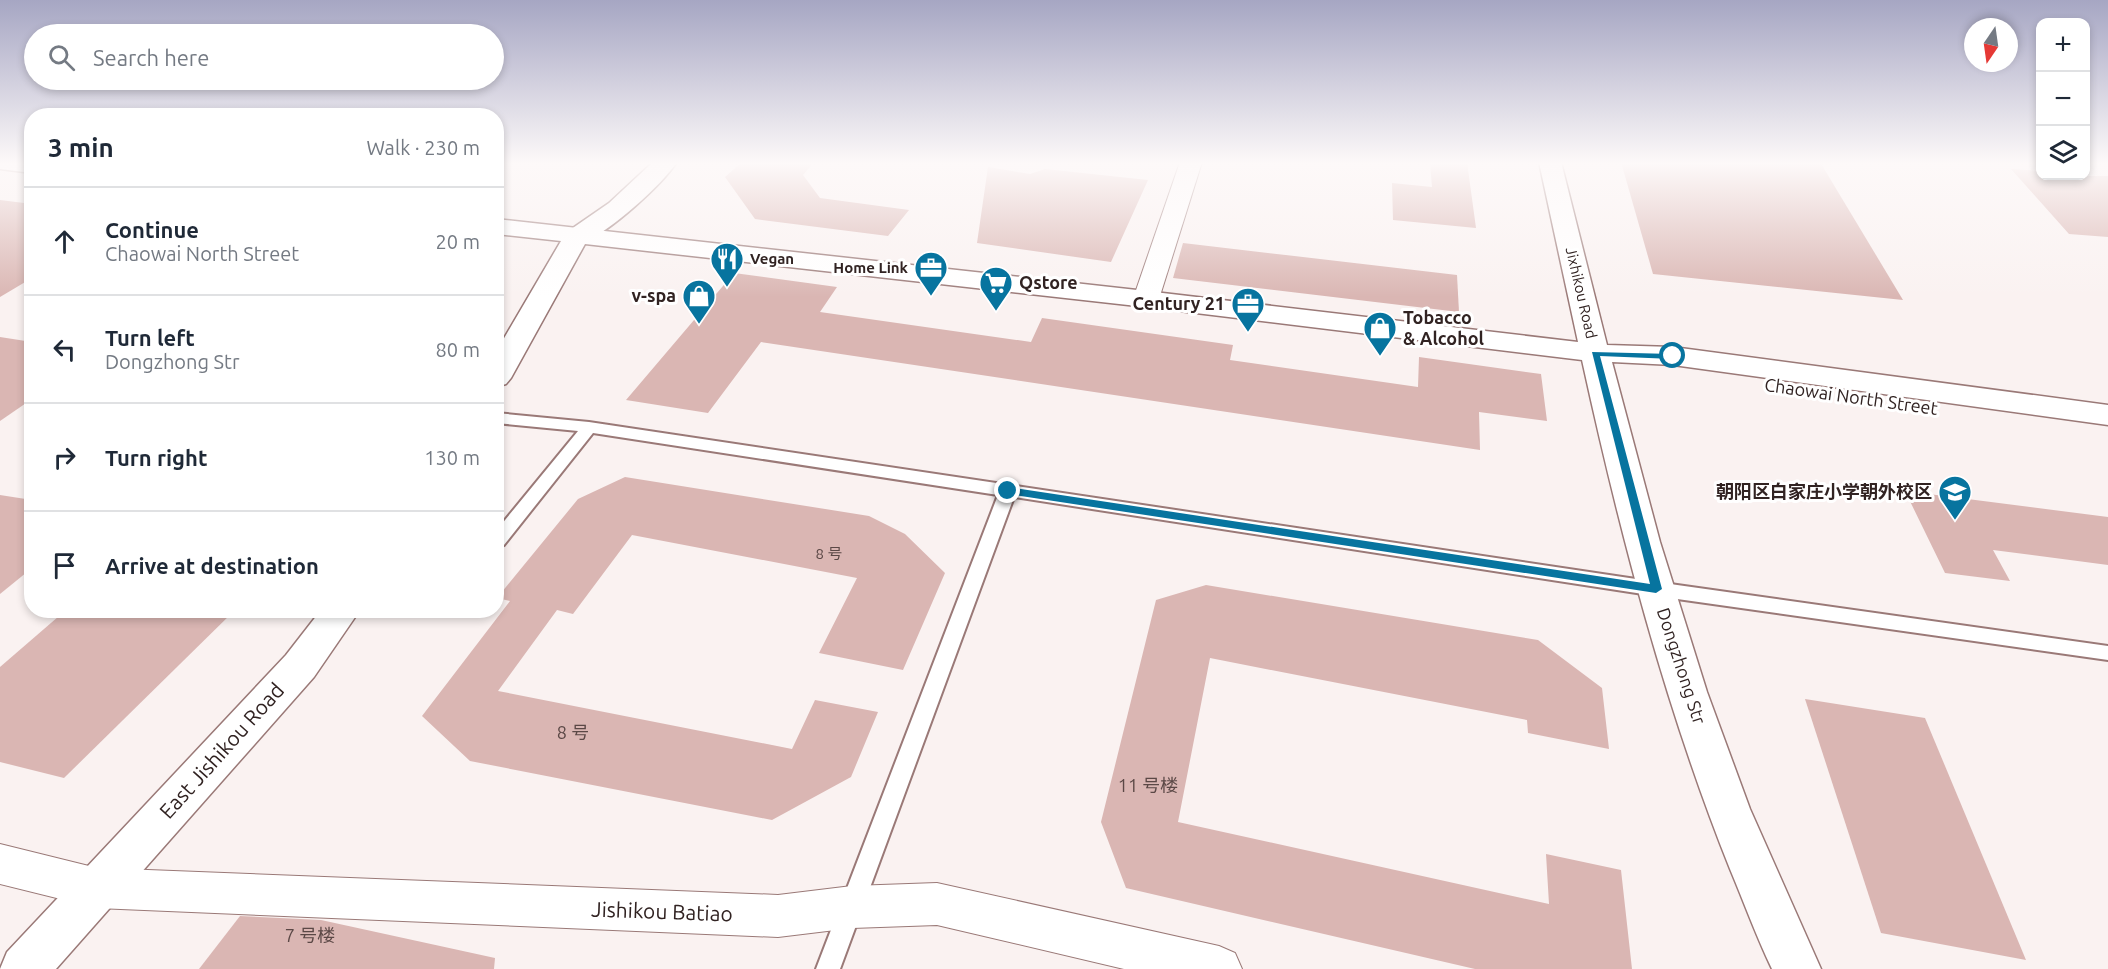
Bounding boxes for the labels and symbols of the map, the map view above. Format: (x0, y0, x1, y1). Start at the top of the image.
north arrow (1964, 18, 2018, 72)
restaurant icon: Vegan (709, 241, 745, 288)
street label: Jixhikou Road (1563, 245, 1600, 340)
place label: Vegan (750, 250, 794, 267)
office icon: Home Link (913, 250, 949, 297)
place label: Home Link (833, 259, 909, 276)
supermarket icon: Qstore (978, 265, 1014, 312)
place label: Qstore (1019, 272, 1078, 292)
shop icon: v-spa (681, 278, 717, 325)
place label: v-spa (631, 285, 676, 305)
office icon: Century 21 (1230, 286, 1266, 333)
place label: Century 21 (1132, 293, 1225, 313)
place label: Tobacco & Alcohol (1403, 307, 1485, 348)
shop icon: Tobacco & Alcohol (1362, 310, 1398, 357)
route start (1659, 342, 1685, 368)
street label: Chaowai North Street (1763, 374, 1939, 418)
school or university icon: 朝阳区白家庄小学朝外校区 (1937, 474, 1973, 521)
route end (994, 477, 1020, 503)
place label: 朝阳区白家庄小学朝外校区 (1716, 481, 1932, 501)
house number: 8 号 (816, 545, 842, 562)
street label: Dongzhong Str (1654, 605, 1710, 726)
street label: East Jishikou Road (154, 678, 288, 823)
house number: 8 号 (557, 722, 589, 742)
house number: 11 号楼 (1118, 775, 1178, 795)
street label: Jishikou Batiao (591, 897, 733, 925)
house number: 7 号楼 (285, 925, 335, 945)

